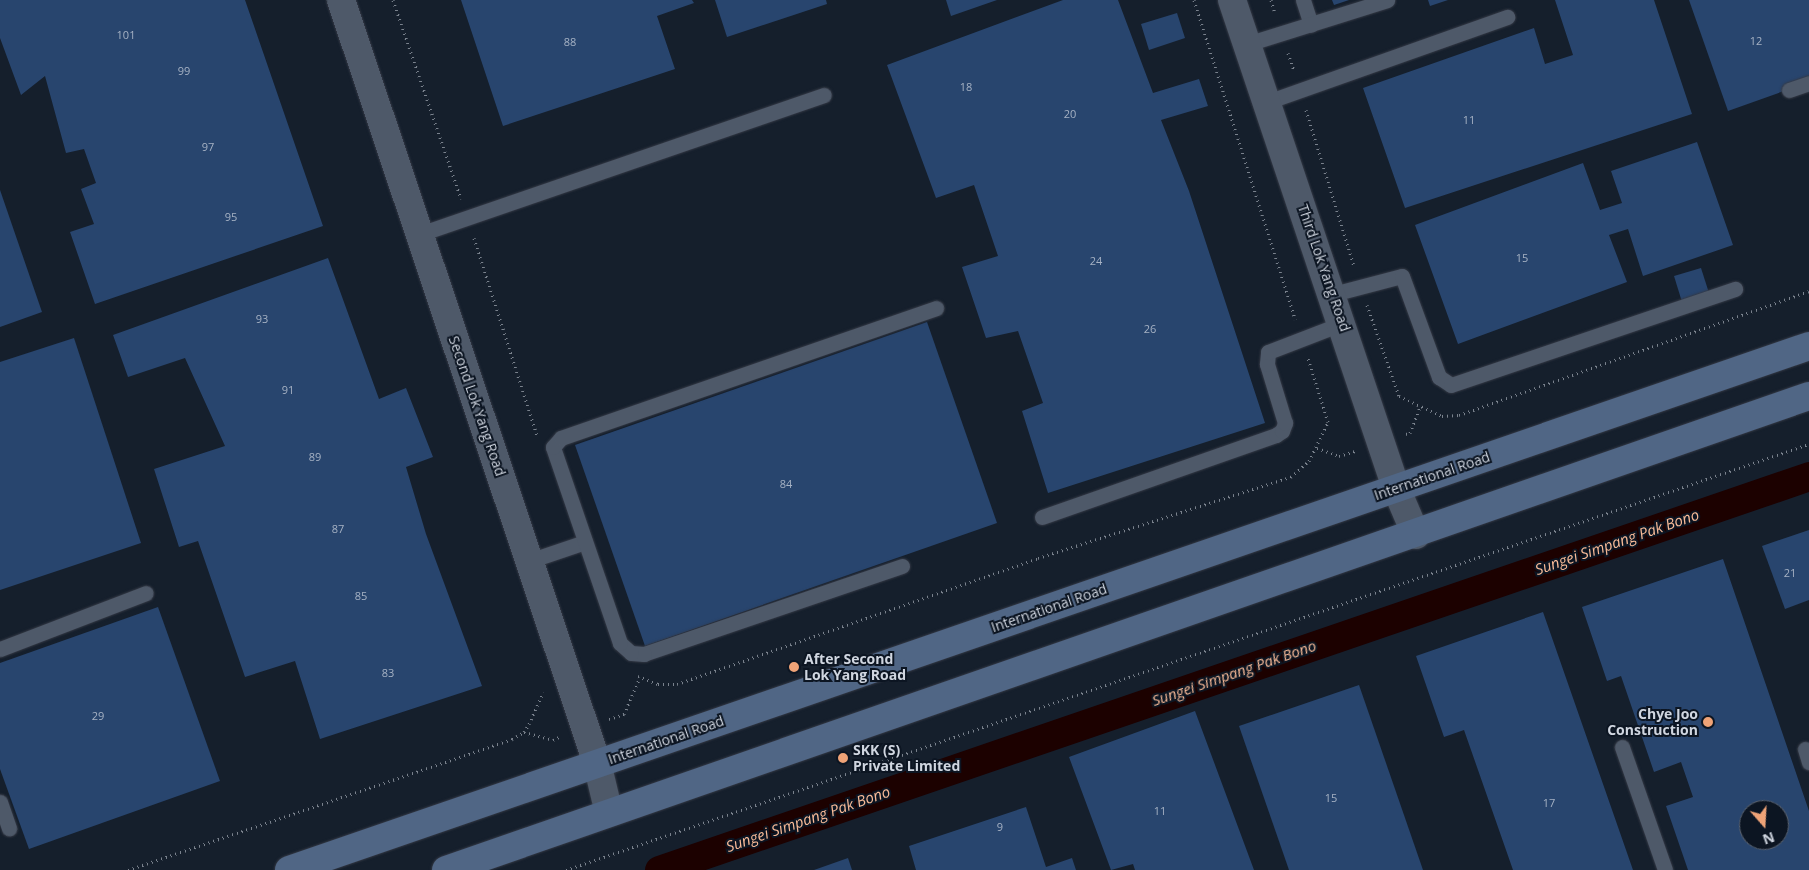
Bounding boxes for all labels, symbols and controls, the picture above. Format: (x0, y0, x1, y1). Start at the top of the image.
house number: 101 (117, 28, 135, 42)
house number: 12 (1750, 34, 1762, 48)
house number: 88 (564, 35, 576, 49)
house number: 99 (178, 64, 190, 78)
house number: 18 (960, 80, 972, 94)
house number: 20 (1064, 107, 1076, 121)
house number: 11 (1463, 113, 1475, 127)
house number: 97 (202, 140, 214, 154)
street label: Third Lok Yang Road (1294, 202, 1354, 334)
house number: 95 (225, 210, 237, 224)
house number: 15 (1516, 251, 1528, 265)
house number: 24 (1090, 254, 1102, 268)
house number: 93 (256, 312, 268, 326)
house number: 26 (1144, 322, 1156, 336)
street label: Second Lok Yang Road (445, 334, 509, 478)
house number: 91 (282, 383, 294, 397)
street label: International Road (1372, 448, 1492, 504)
house number: 89 (309, 450, 321, 464)
house number: 84 (780, 477, 792, 491)
water label: Sungei Simpang Pak Bono (1533, 505, 1701, 579)
house number: 87 (332, 522, 344, 536)
house number: 21 (1784, 566, 1796, 580)
street label: International Road (989, 580, 1109, 636)
house number: 85 (355, 589, 367, 603)
water label: Sungei Simpang Pak Bono (1150, 636, 1318, 710)
place label: After Second Lok Yang Road (804, 651, 906, 684)
marker: After Second Lok Yang Road (788, 661, 800, 673)
house number: 83 (382, 666, 394, 680)
place label: Chye Joo Construction (1607, 706, 1698, 739)
house number: 29 (92, 709, 104, 723)
street label: International Road (606, 712, 726, 768)
marker: Chye Joo Construction (1702, 716, 1714, 728)
place label: SKK (S) Private Limited (853, 742, 960, 774)
marker: SKK (S) Private Limited (837, 752, 849, 764)
water label: Sungei Simpang Pak Bono (724, 782, 892, 856)
house number: 15 (1325, 791, 1337, 805)
house number: 17 (1543, 796, 1555, 810)
north arrow (1739, 800, 1789, 850)
house number: 11 (1154, 804, 1166, 818)
house number: 9 (997, 820, 1003, 834)
text: N (1760, 828, 1777, 850)

